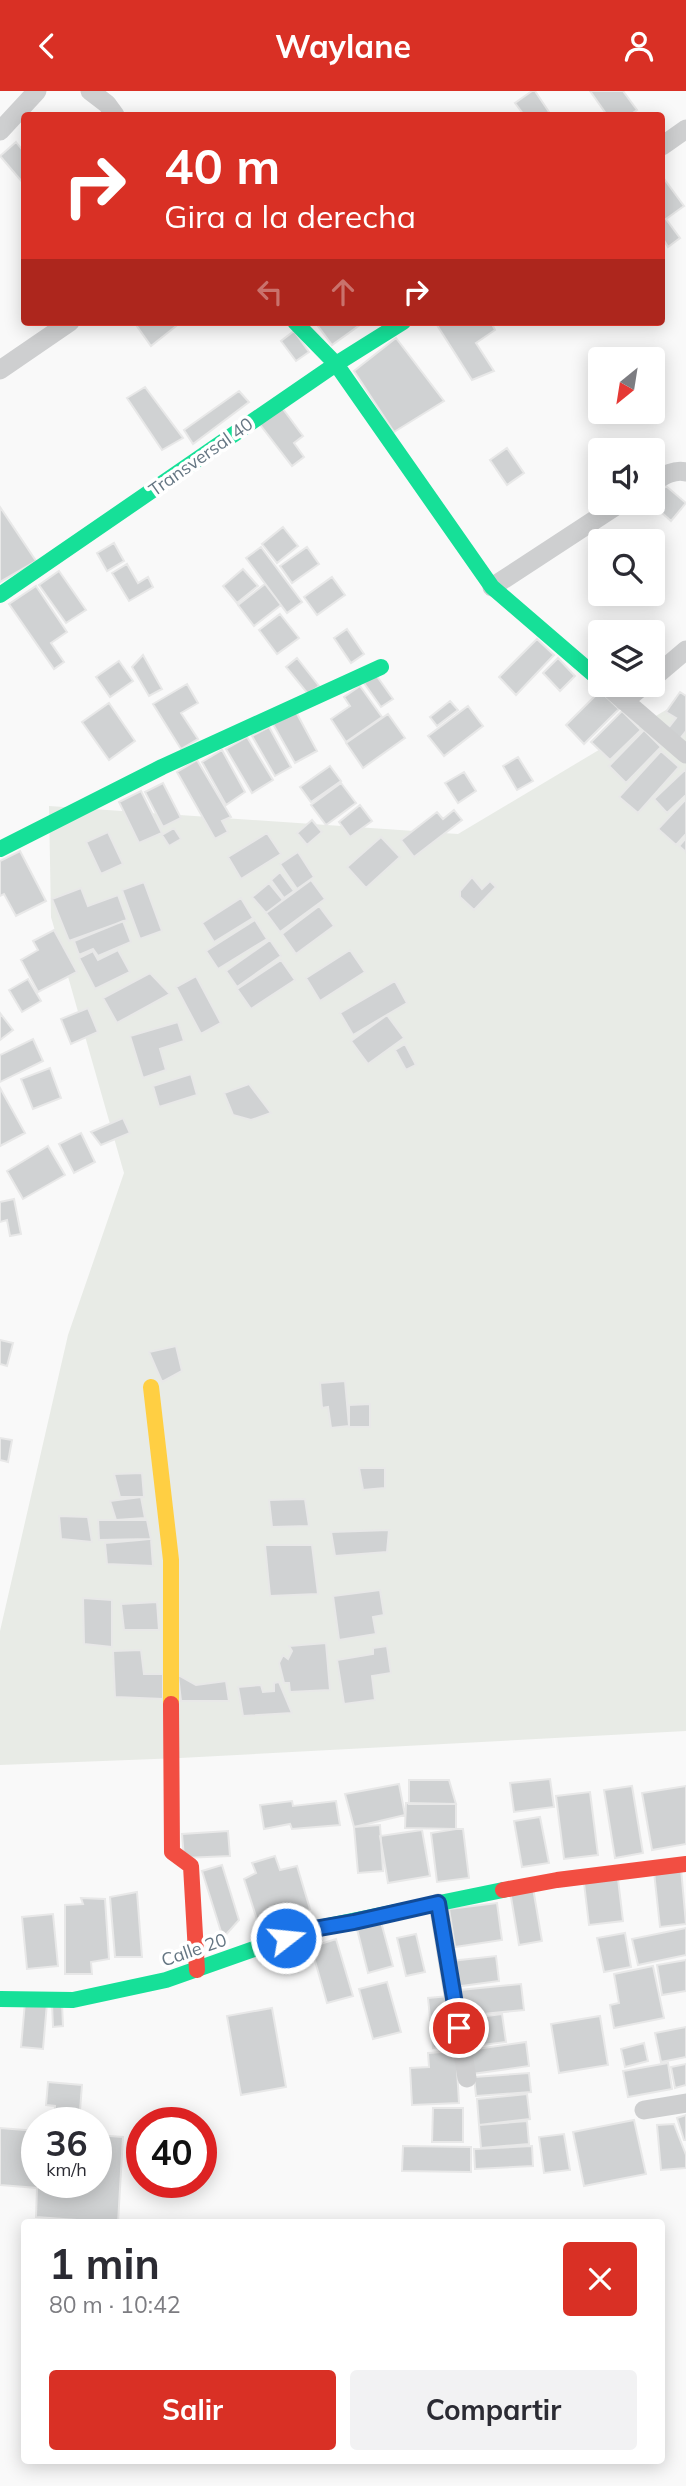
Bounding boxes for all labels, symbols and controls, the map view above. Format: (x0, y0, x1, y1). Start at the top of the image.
text: Waylane (275, 26, 411, 66)
icon: back (28, 27, 66, 65)
icon: person (620, 27, 658, 65)
text: 40 m (164, 135, 280, 196)
icon: right (49, 140, 140, 231)
text: Gira a la derecha (164, 196, 416, 236)
icon: left (251, 273, 289, 311)
icon: ahead (324, 273, 362, 311)
icon: right (397, 273, 435, 311)
north arrow (588, 347, 665, 423)
map controls (588, 347, 665, 697)
street label: Transversal 40 (144, 412, 257, 501)
button: sound (588, 438, 665, 515)
button: search (588, 529, 665, 606)
button: layers (588, 620, 665, 697)
position arrow (249, 1901, 323, 1975)
street label: Calle 20 (158, 1928, 229, 1971)
pin (429, 1998, 489, 2058)
icon: arrive (440, 2009, 478, 2047)
speed limit sign: 40 (126, 2107, 217, 2198)
text: 36 (45, 2121, 88, 2165)
text: km/h (46, 2158, 87, 2181)
text: 1 min (49, 2237, 160, 2290)
button: close (563, 2242, 637, 2316)
text: 80 m · 10:42 (49, 2290, 181, 2319)
button: Salir (49, 2370, 336, 2450)
button: Compartir (350, 2370, 637, 2450)

